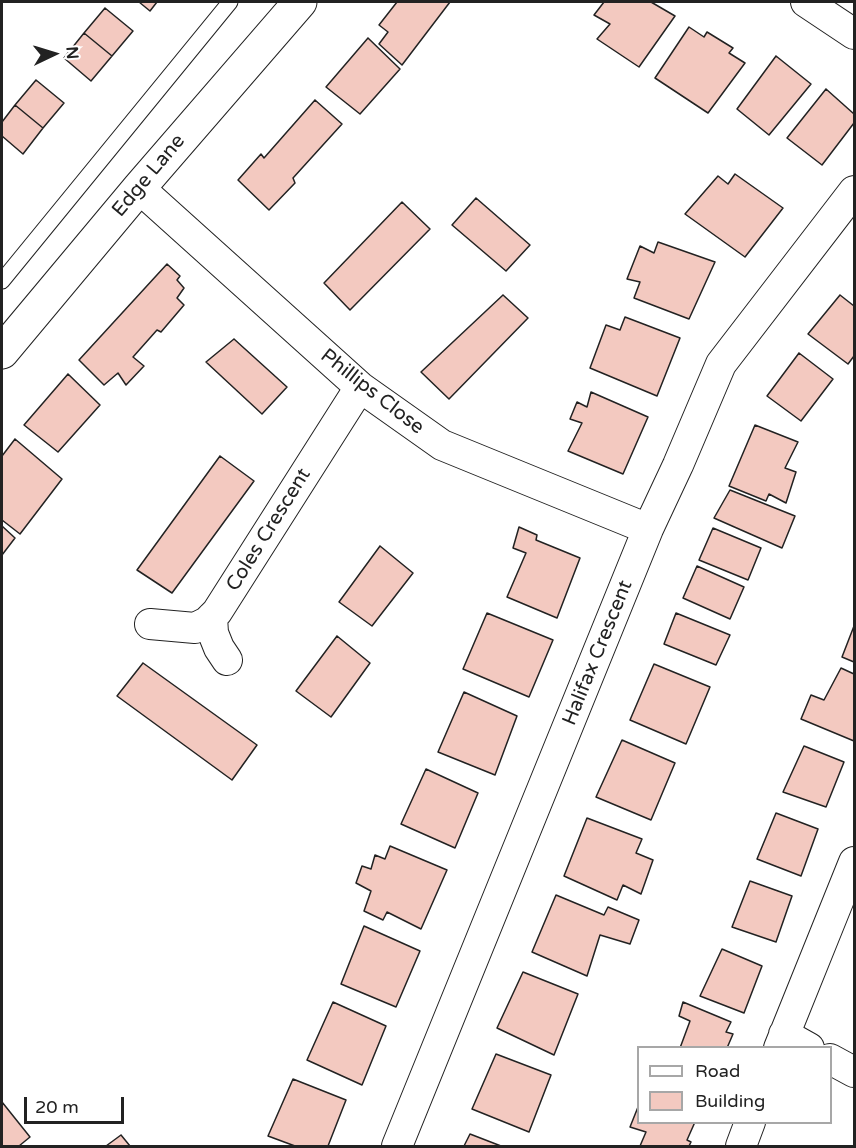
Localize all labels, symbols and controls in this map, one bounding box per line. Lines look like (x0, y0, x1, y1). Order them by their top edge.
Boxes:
north arrow (24, 24, 84, 84)
text: N (62, 46, 82, 60)
street label: Edge Lane (108, 130, 190, 222)
street label: Phillips Close (315, 344, 429, 440)
street label: Coles Crescent (222, 464, 316, 596)
street label: Halifax Crescent (558, 577, 638, 729)
legend (637, 1046, 832, 1124)
text: Road (695, 1060, 740, 1082)
scale bar (27, 1085, 128, 1123)
text: Building (695, 1090, 765, 1112)
text: 20 m (35, 1096, 79, 1118)

